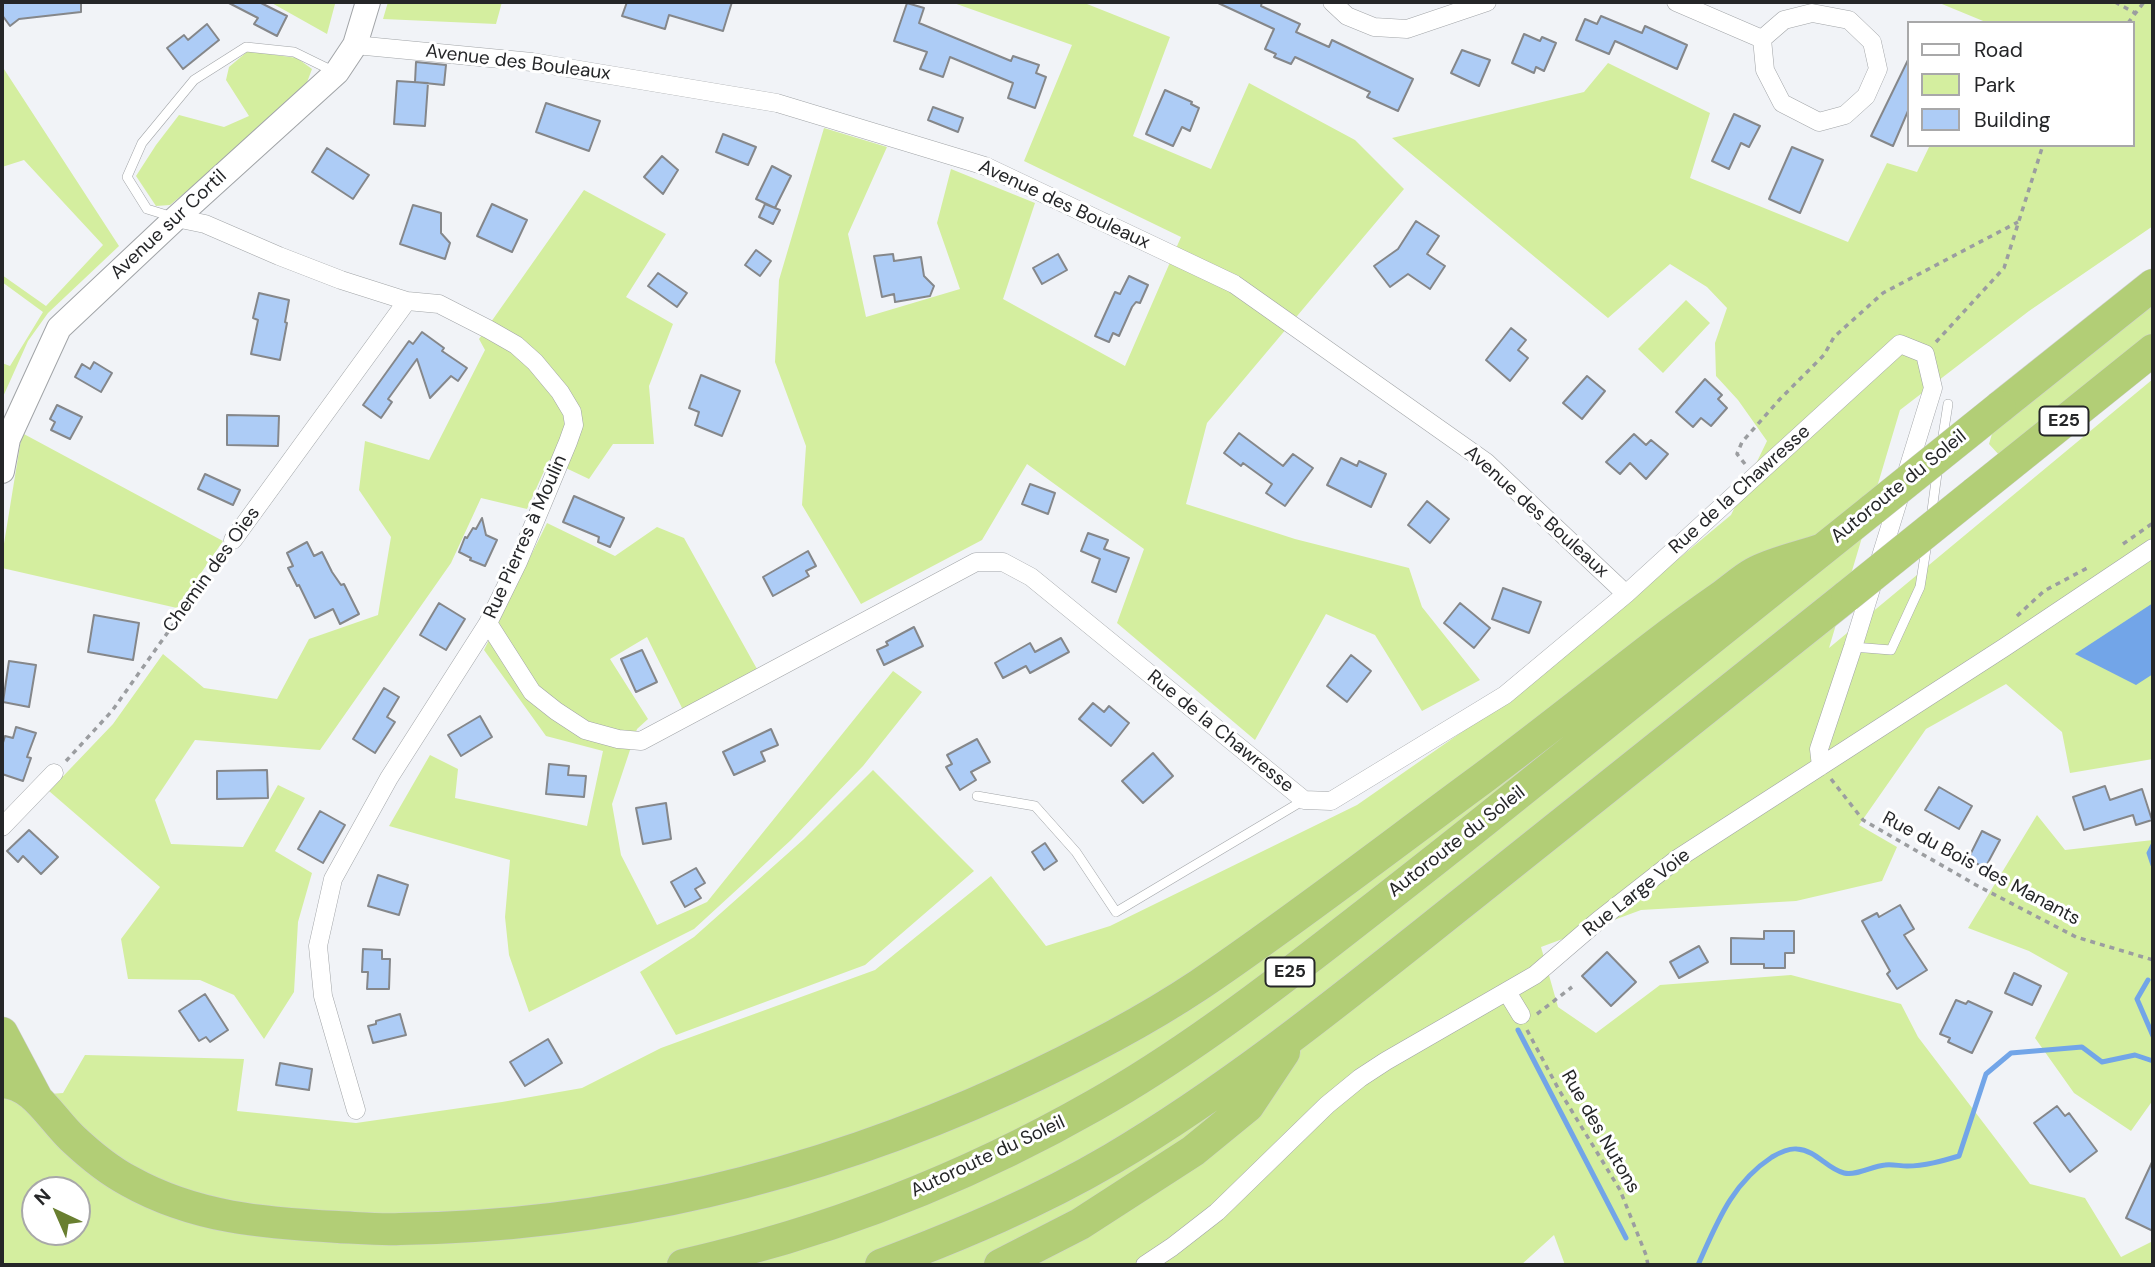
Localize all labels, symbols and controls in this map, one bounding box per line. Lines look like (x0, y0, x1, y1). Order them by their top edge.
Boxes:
legend (1906, 21, 2134, 147)
text: Road (1974, 36, 2023, 64)
street label: Avenue des Bouleaux (424, 40, 612, 86)
text: Park (1974, 71, 2015, 99)
text: Building (1974, 106, 2050, 134)
street label: Avenue des Bouleaux (975, 155, 1153, 255)
street label: Avenue sur Cortil (106, 165, 232, 285)
road number: E25 (2039, 407, 2088, 436)
street label: Rue de la Chawresse (1665, 421, 1815, 559)
street label: Autoroute du Soleil (1827, 425, 1971, 549)
street label: Avenue des Bouleaux (1459, 441, 1613, 583)
street label: Rue Pierres à Moulin (480, 452, 572, 622)
street label: Chemin des Oies (159, 503, 265, 637)
street label: Rue de la Chawresse (1142, 666, 1298, 798)
street label: Autoroute du Soleil (1384, 781, 1530, 903)
street label: Rue du Bois des Manants (1878, 807, 2084, 931)
street label: Rue Large Voie (1579, 844, 1695, 942)
road number: E25 (1266, 958, 1314, 987)
street label: Rue des Nutons (1556, 1066, 1644, 1198)
street label: Autoroute du Soleil (907, 1111, 1069, 1203)
north arrow (21, 1176, 91, 1246)
text: N (29, 1183, 56, 1211)

